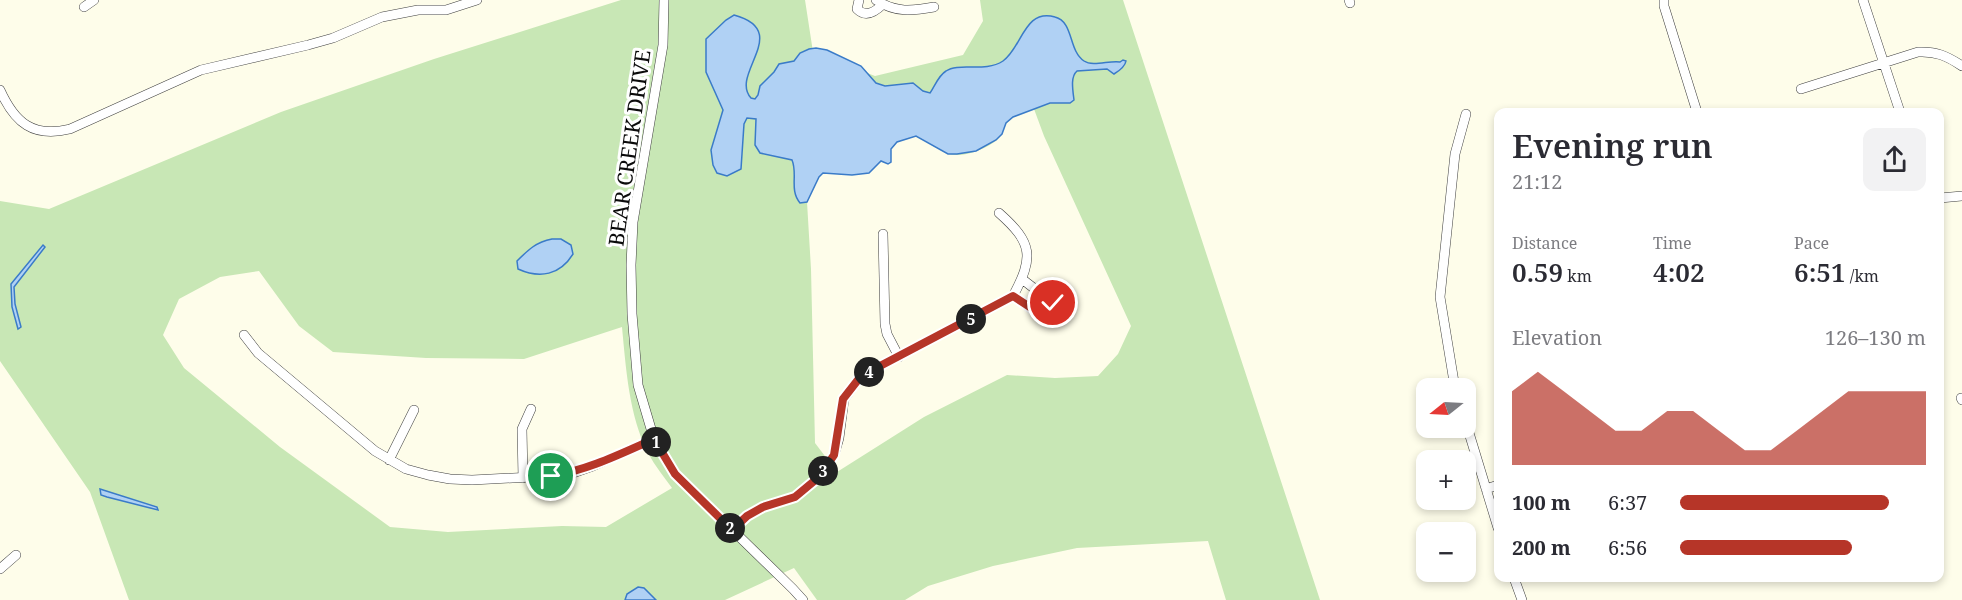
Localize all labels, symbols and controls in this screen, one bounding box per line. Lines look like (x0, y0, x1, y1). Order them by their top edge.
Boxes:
street label: BEAR CREEK DRIVE (601, 48, 657, 248)
text: Evening run (1512, 123, 1713, 168)
button: share (1863, 128, 1926, 191)
text: 21:12 (1512, 168, 1562, 195)
text: Distance (1512, 232, 1577, 254)
text: Time (1653, 232, 1692, 254)
text: Pace (1794, 232, 1829, 254)
text: 0.59 (1512, 254, 1563, 290)
text: 4:02 (1653, 254, 1705, 290)
text: 6:51 (1794, 254, 1846, 290)
text: km (1563, 265, 1592, 287)
text: /km (1846, 265, 1879, 287)
pin (1027, 277, 1078, 328)
icon: check (1036, 286, 1069, 319)
pin: 5 (956, 304, 986, 334)
text: 5 (966, 308, 976, 330)
text: Elevation (1512, 324, 1602, 351)
text: 126–130 m (1825, 324, 1926, 351)
pin: 4 (854, 357, 884, 387)
text: 4 (864, 361, 874, 383)
north arrow (1416, 378, 1476, 438)
map controls (1416, 378, 1476, 582)
pin: 1 (641, 427, 671, 457)
text: 1 (651, 431, 661, 453)
pin (525, 450, 576, 501)
button: + (1416, 450, 1476, 510)
pin: 3 (808, 456, 838, 486)
icon: arrive (534, 459, 567, 492)
text: 3 (818, 460, 828, 482)
text: 100 m (1512, 489, 1571, 516)
text: 6:37 (1608, 489, 1647, 516)
pin: 2 (715, 513, 745, 543)
text: 2 (725, 517, 735, 539)
button: − (1416, 522, 1476, 582)
text: 200 m (1512, 534, 1571, 561)
text: 6:56 (1608, 534, 1647, 561)

